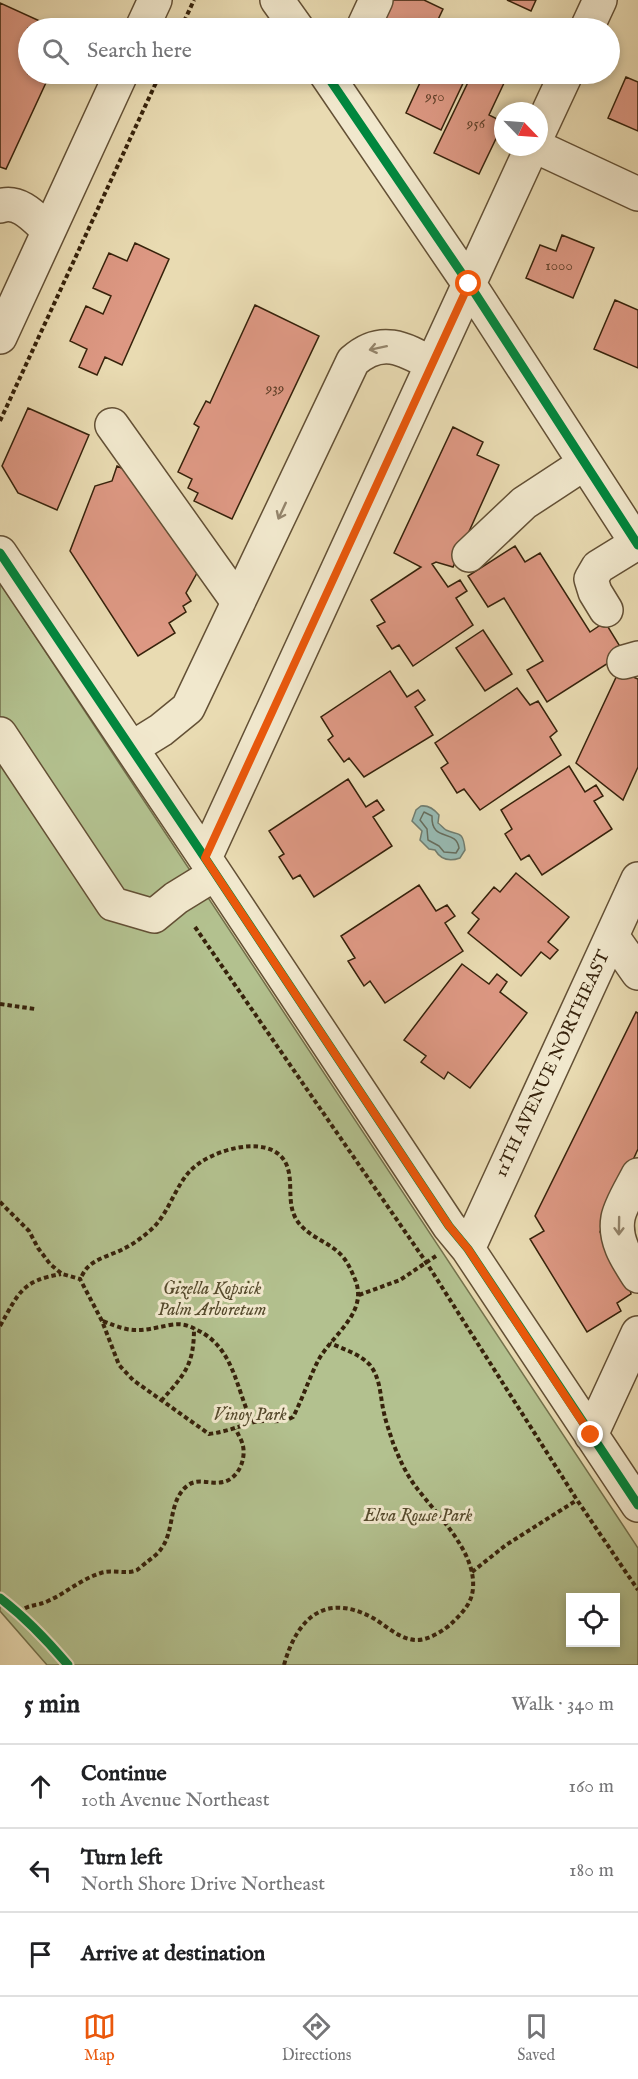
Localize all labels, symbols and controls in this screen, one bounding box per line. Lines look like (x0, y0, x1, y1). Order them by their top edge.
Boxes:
search box (18, 18, 620, 84)
icon: search (39, 35, 72, 68)
text: Search here (87, 37, 192, 65)
house number: 950 (424, 87, 445, 106)
north arrow (494, 102, 548, 156)
house number: 956 (466, 114, 486, 133)
house number: 1000 (545, 256, 573, 275)
route start (455, 270, 481, 296)
one-way arrow (369, 343, 388, 354)
house number: 939 (265, 379, 284, 398)
one-way arrow (275, 501, 287, 519)
street label: 11TH AVENUE NORTHEAST (490, 947, 616, 1181)
one-way arrow (613, 1215, 624, 1235)
park label: Gizella Kopsick Palm Arboretum (158, 1278, 266, 1322)
park label: Vinoy Park (213, 1404, 287, 1427)
route end (577, 1421, 603, 1447)
park label: Elva Rouse Park (363, 1505, 472, 1528)
map controls (566, 1593, 620, 1647)
button: locate (566, 1593, 620, 1647)
text: 5 min (24, 1688, 80, 1721)
text: Walk · 340 m (511, 1692, 614, 1717)
text: Continue (81, 1760, 167, 1788)
icon: ahead (24, 1770, 57, 1803)
text: 160 m (568, 1774, 614, 1799)
text: 10th Avenue Northeast (81, 1788, 270, 1813)
text: Turn left (81, 1844, 163, 1872)
icon: left (24, 1854, 57, 1887)
text: 180 m (569, 1858, 614, 1883)
text: North Shore Drive Northeast (81, 1872, 325, 1897)
icon: arrive (24, 1938, 57, 1971)
text: Arrive at destination (81, 1940, 265, 1968)
tab: Map (83, 2010, 116, 2066)
tab: Directions (282, 2010, 351, 2066)
tab: Saved (517, 2010, 555, 2066)

